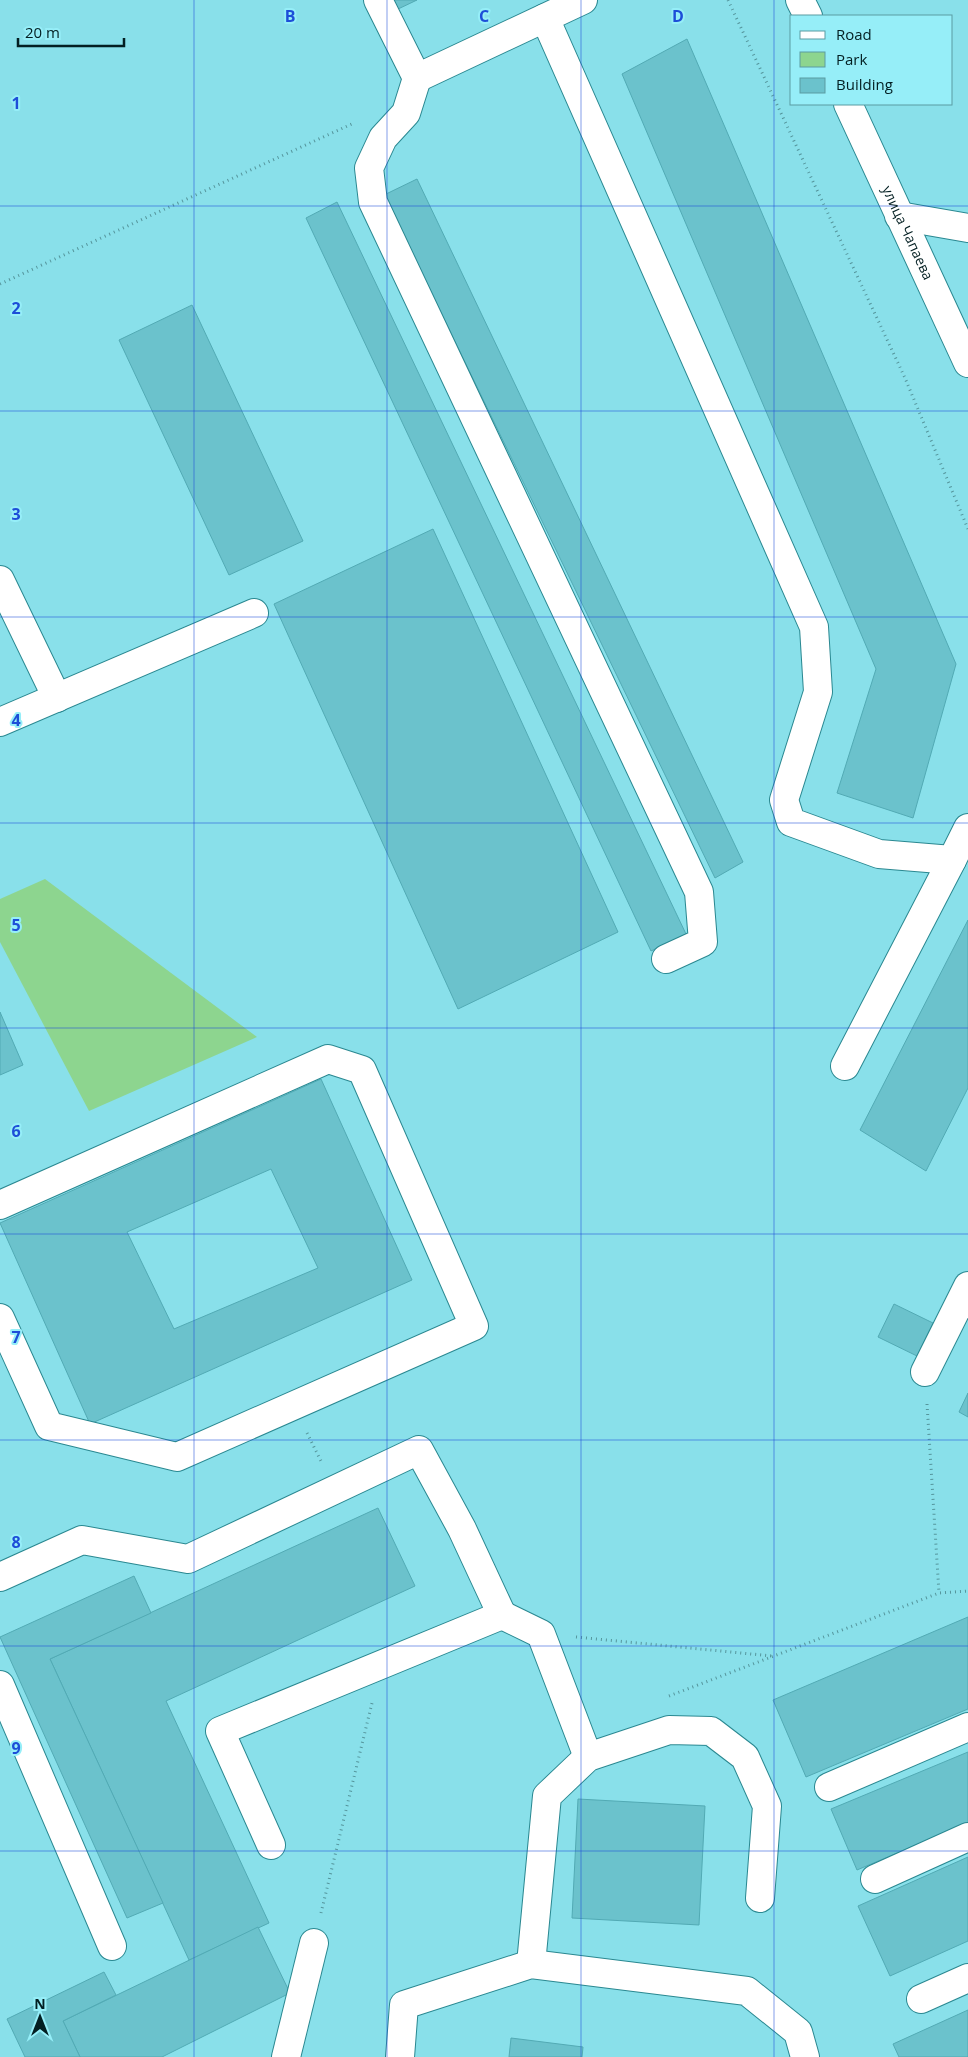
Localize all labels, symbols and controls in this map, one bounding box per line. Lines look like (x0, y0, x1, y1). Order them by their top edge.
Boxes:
text: B (285, 5, 295, 27)
text: C (479, 5, 489, 27)
text: D (672, 5, 684, 27)
scale bar (18, 15, 124, 47)
legend (790, 15, 953, 105)
text: 20 m (25, 22, 60, 42)
text: Road (836, 24, 872, 44)
text: Park (836, 49, 867, 69)
text: Building (836, 74, 893, 94)
text: 1 (11, 92, 21, 114)
street label: улица Чапаева (878, 182, 938, 283)
text: 2 (11, 297, 21, 319)
text: 3 (11, 503, 21, 525)
text: 4 (11, 709, 21, 731)
text: 5 (11, 914, 21, 936)
text: 6 (11, 1120, 21, 1142)
text: 7 (11, 1326, 21, 1348)
text: 8 (11, 1531, 21, 1553)
text: 9 (11, 1737, 21, 1759)
north arrow (15, 1992, 65, 2042)
text: N (34, 1994, 46, 2013)

